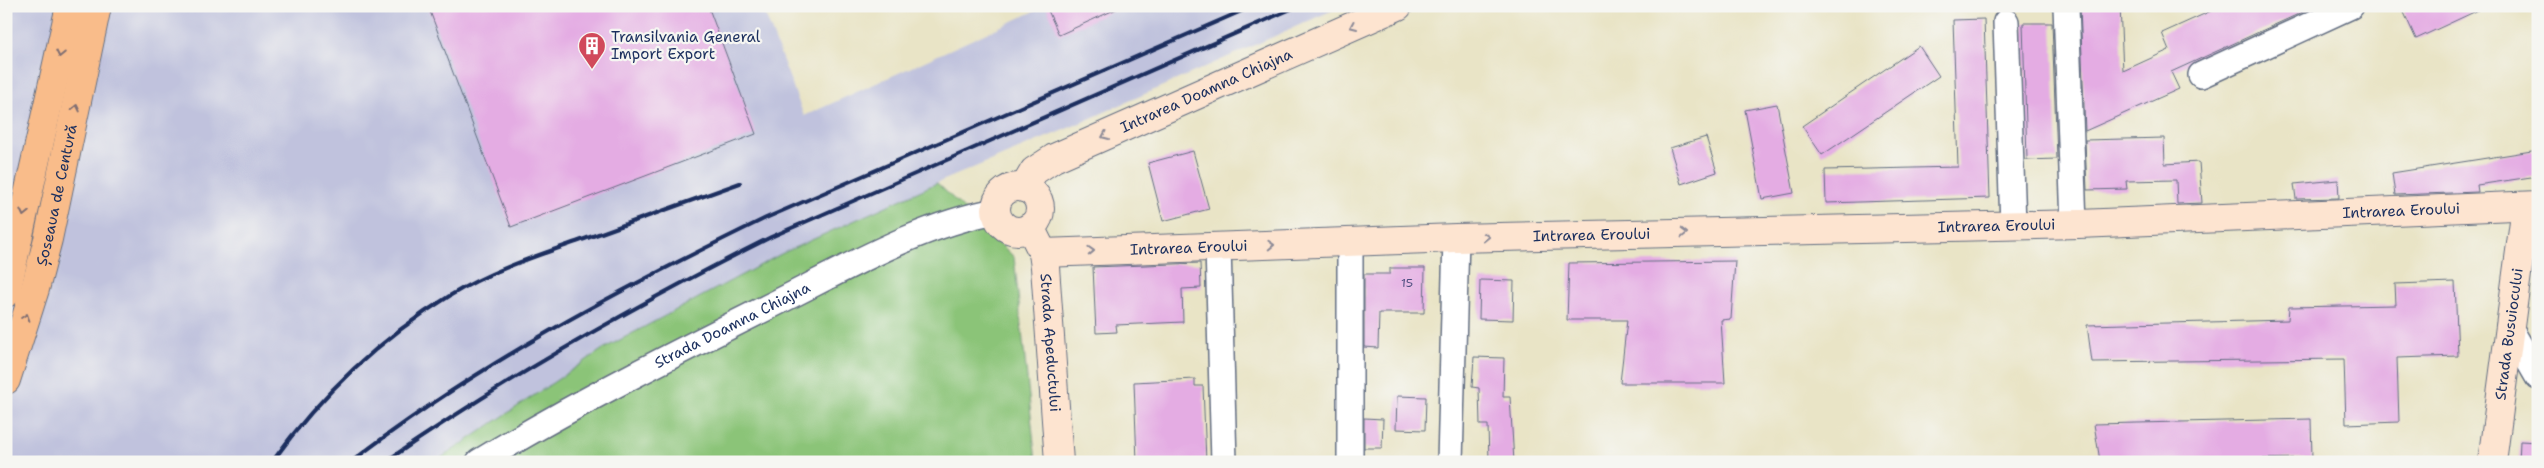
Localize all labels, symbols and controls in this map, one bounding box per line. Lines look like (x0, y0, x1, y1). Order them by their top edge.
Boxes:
one-way arrow (1349, 19, 1358, 30)
place label: Transilvania General Import Export (611, 27, 761, 64)
building icon: Transilvania General Import Export (577, 31, 607, 70)
street label: Intrarea Doamna Chiajna (1117, 44, 1296, 137)
one-way arrow (55, 50, 66, 58)
one-way arrow (70, 104, 81, 113)
street label: Șoseaua de Centură (31, 122, 82, 268)
one-way arrow (1101, 130, 1110, 141)
street label: Intrarea Eroului (2342, 198, 2461, 223)
one-way arrow (19, 208, 30, 217)
street label: Intrarea Eroului (1938, 215, 2056, 237)
street label: Intrarea Eroului (1533, 224, 1651, 246)
one-way arrow (1680, 227, 1688, 238)
one-way arrow (1482, 232, 1490, 242)
street label: Intrarea Eroului (1130, 236, 1248, 260)
one-way arrow (1268, 239, 1276, 250)
one-way arrow (1088, 245, 1096, 256)
street label: Strada Busuiocului (2490, 267, 2528, 401)
street label: Strada Apeductului (1035, 273, 1065, 413)
house number: 15 (1401, 275, 1413, 291)
street label: Strada Doamna Chiajna (651, 277, 814, 373)
one-way arrow (21, 314, 31, 322)

